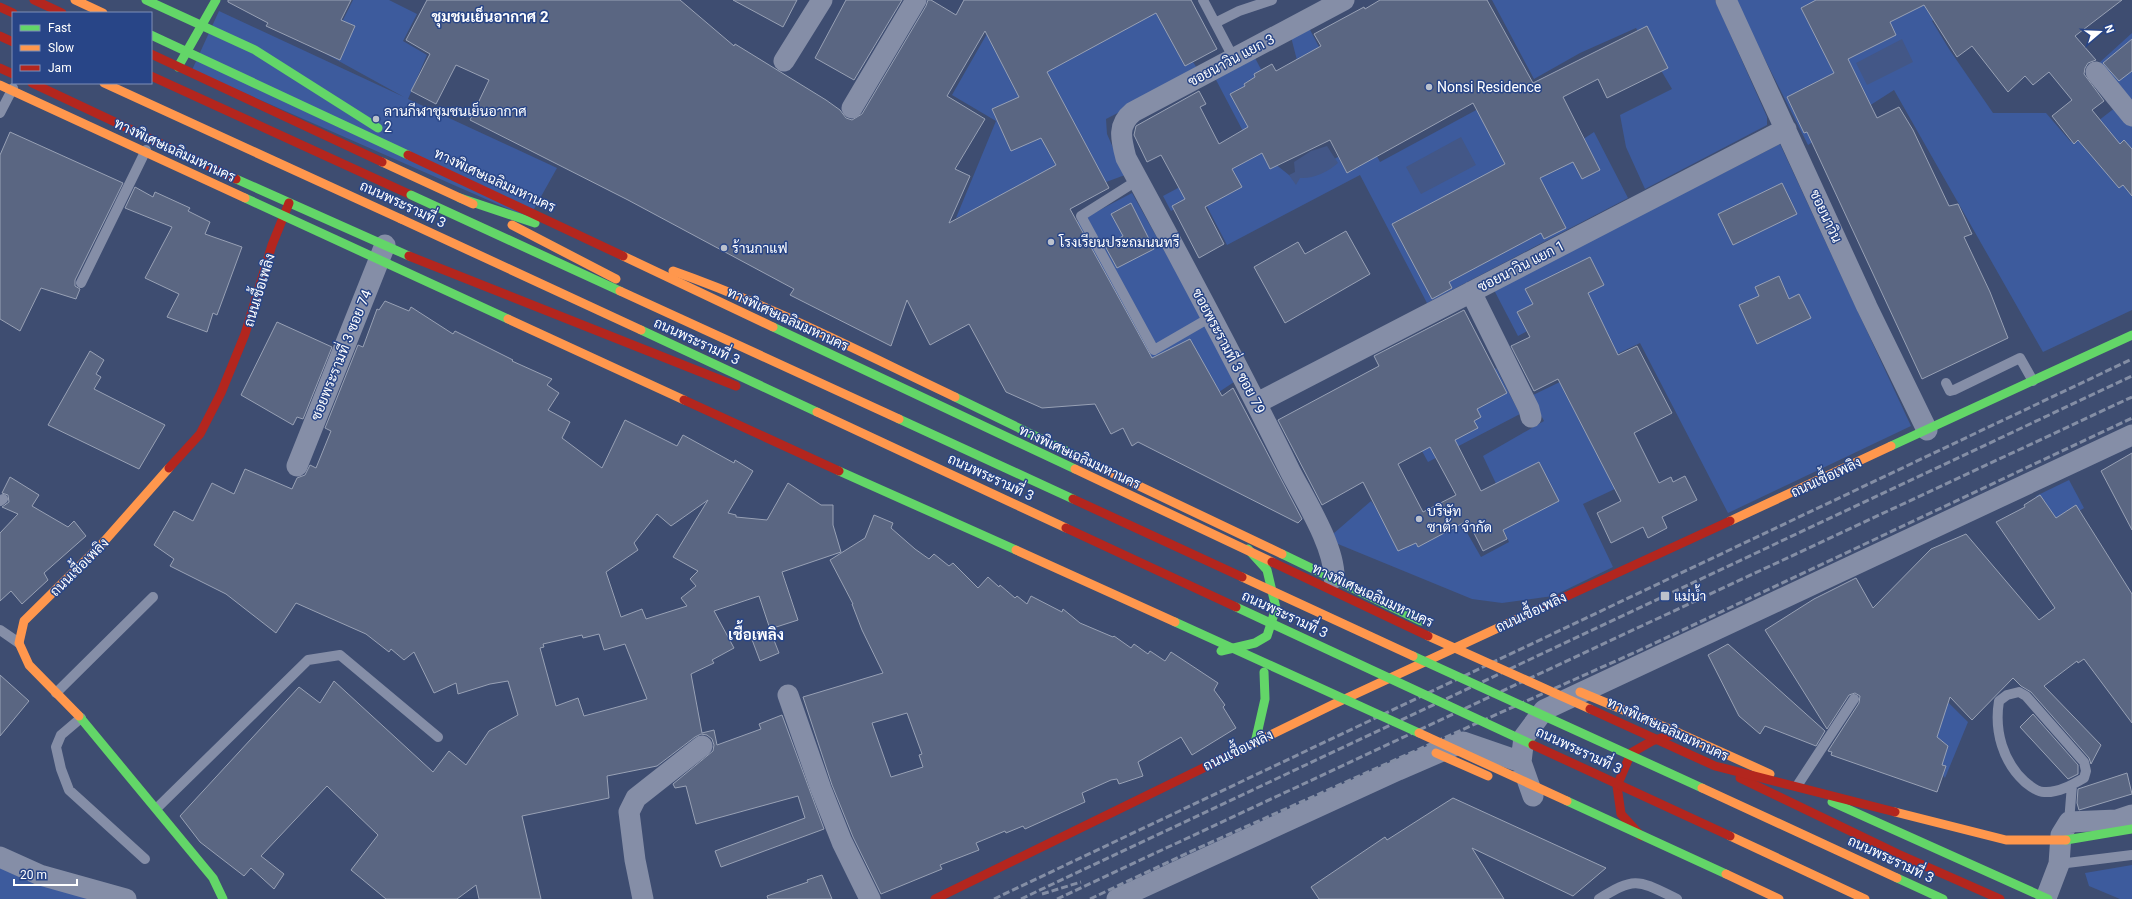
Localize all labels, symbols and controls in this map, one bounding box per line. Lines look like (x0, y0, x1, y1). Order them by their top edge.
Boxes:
district label: ชุมชนเย็นอากาศ 2 (431, 6, 549, 28)
legend (12, 12, 152, 84)
north arrow (2080, 12, 2120, 52)
text: Fast (48, 21, 71, 35)
text: N (2102, 23, 2116, 35)
street label: ซอยนาวิน แยก 3 (1185, 30, 1277, 90)
text: Slow (48, 41, 74, 55)
text: Jam (48, 61, 72, 75)
place label: Nonsi Residence (1437, 79, 1541, 95)
marker: Nonsi Residence (1424, 82, 1434, 92)
place label: ลานกีฬาชุมชนเย็นอากาศ 2 (384, 102, 527, 135)
marker: ลานกีฬาชุมชนเย็นอากาศ 2 (371, 114, 381, 124)
street label: ทางพิเศษเฉลิมมหานคร (112, 115, 238, 185)
street label: ทางพิเศษเฉลิมมหานคร (432, 145, 558, 215)
street label: ถนนพระรามที่ 3 (357, 173, 450, 231)
street label: ซอยนาวิน (1807, 187, 1845, 245)
place label: โรงเรียนประถมนนทรี (1058, 233, 1180, 250)
marker: โรงเรียนประถมนนทรี (1046, 237, 1056, 247)
street label: ซอยนาวิน แยก 1 (1475, 237, 1567, 295)
place label: ร้านกาแฟ (732, 239, 788, 256)
marker: ร้านกาแฟ (719, 243, 729, 253)
street label: ถนนเชื้อเพลิง (236, 250, 278, 329)
street label: ทางพิเศษเฉลิมมหานคร (725, 284, 851, 354)
street label: ซอยพระรามที่ 3 ซอย 79 (1189, 284, 1272, 416)
street label: ซอยพระรามที่ 3 ซอย 74 (304, 286, 375, 423)
street label: ถนนพระรามที่ 3 (651, 310, 744, 368)
street label: ทางพิเศษเฉลิมมหานคร (1017, 422, 1143, 492)
street label: ถนนพระรามที่ 3 (945, 446, 1038, 504)
street label: ถนนเชื้อเพลิง (1787, 450, 1864, 500)
place label: บริษัท ซาต้า จำกัด (1427, 503, 1492, 535)
marker: บริษัท ซาต้า จำกัด (1414, 514, 1424, 524)
street label: ถนนเชื้อเพลิง (44, 532, 111, 599)
street label: ทางพิเศษเฉลิมมหานคร (1310, 560, 1436, 630)
street label: ถนนพระรามที่ 3 (1239, 583, 1332, 641)
place label: แม่น้ำ (1674, 584, 1706, 604)
street label: ถนนเชื้อเพลิง (1492, 585, 1569, 635)
marker: แม่น้ำ (1659, 590, 1671, 602)
district label: เชื้อเพลิง (728, 620, 784, 644)
street label: ทางพิเศษเฉลิมมหานคร (1605, 694, 1731, 764)
street label: ถนนพระรามที่ 3 (1533, 719, 1626, 777)
street label: ถนนเชื้อเพลิง (1199, 723, 1276, 774)
street label: ถนนพระรามที่ 3 (1845, 828, 1938, 886)
scale bar (14, 861, 77, 887)
text: 20 m (20, 868, 47, 882)

